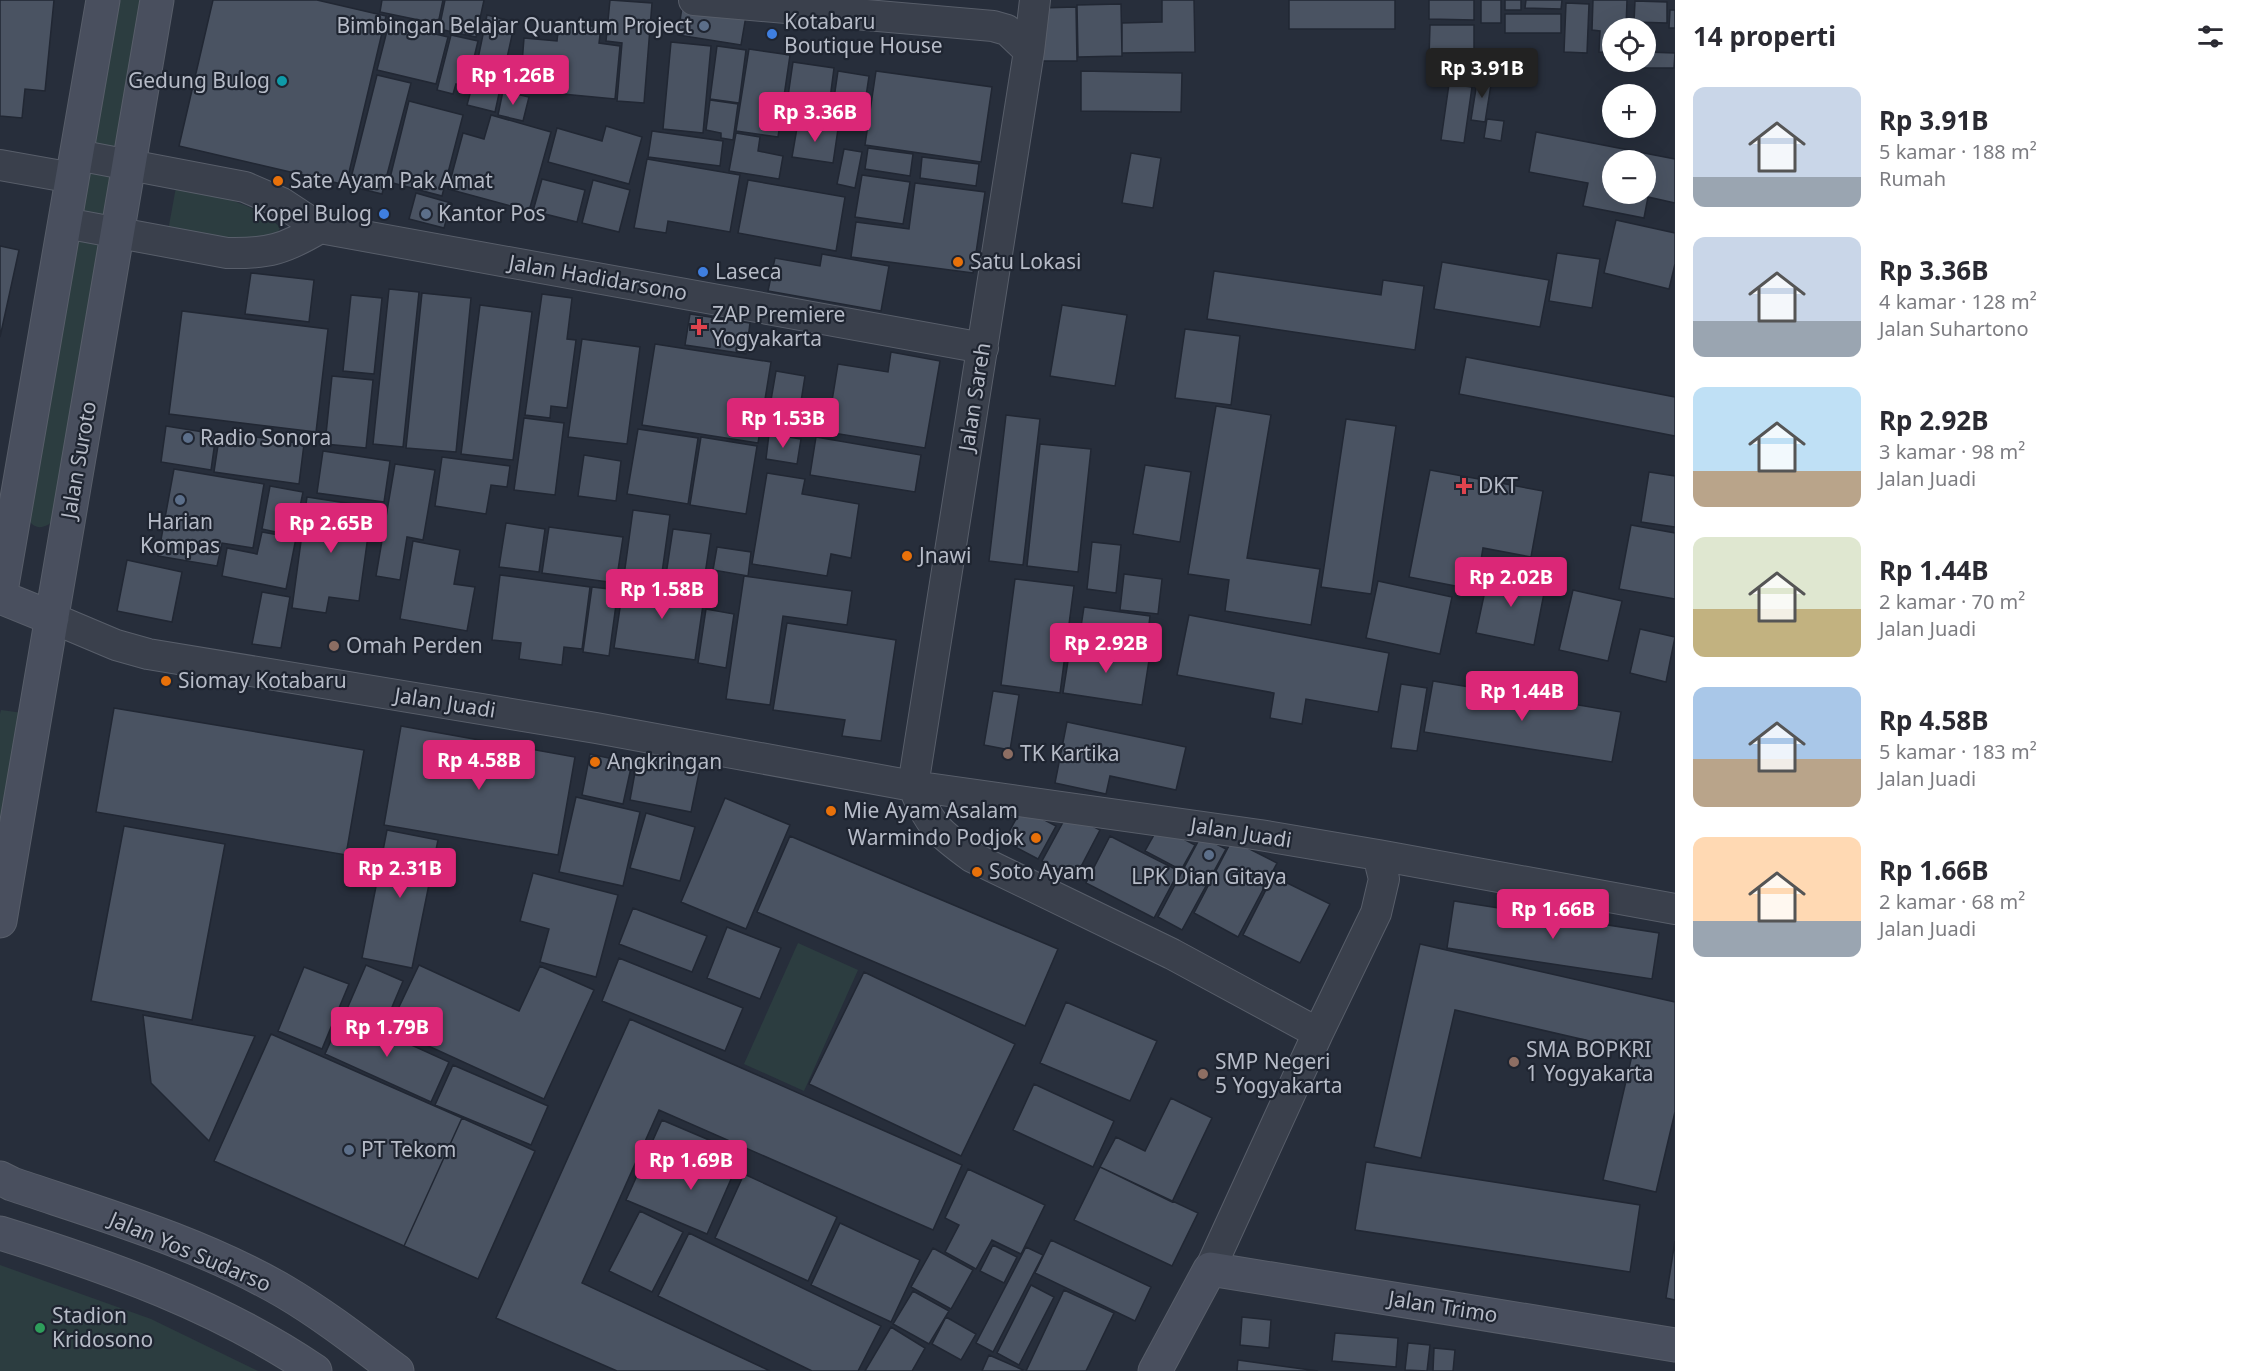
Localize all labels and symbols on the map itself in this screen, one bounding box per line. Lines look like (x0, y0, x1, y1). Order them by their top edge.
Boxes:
place label: Kotabaru Boutique House (784, 7, 943, 59)
place label: Bimbingan Belajar Quantum Project (336, 11, 692, 39)
marker: Bimbingan Belajar Quantum Project (697, 19, 711, 33)
marker: Kotabaru Boutique House (765, 27, 779, 41)
pin: Rp 3.91B (1420, 48, 1544, 99)
pin: Rp 1.26B (451, 55, 575, 106)
place label: Gedung Bulog (128, 66, 270, 94)
marker: Gedung Bulog (275, 74, 289, 88)
pin: Rp 3.36B (753, 92, 877, 143)
place label: Sate Ayam Pak Amat (290, 166, 493, 194)
marker: Sate Ayam Pak Amat (271, 174, 285, 188)
place label: Kopel Bulog (253, 199, 372, 227)
place label: Kantor Pos (438, 199, 546, 227)
marker: Kopel Bulog (377, 207, 391, 221)
marker: Kantor Pos (419, 207, 433, 221)
street label: Jalan Hadidarsono (505, 247, 690, 306)
place label: Satu Lokasi (970, 247, 1082, 275)
marker: Satu Lokasi (951, 255, 965, 269)
place label: Laseca (715, 257, 782, 285)
marker: Laseca (696, 265, 710, 279)
place label: ZAP Premiere Yogyakarta (712, 300, 845, 352)
marker: ZAP Premiere Yogyakarta (690, 318, 708, 336)
street label: Jalan Sareh (951, 341, 996, 455)
pin: Rp 1.53B (721, 398, 845, 449)
street label: Jalan Suroto (54, 399, 102, 523)
place label: Radio Sonora (200, 423, 331, 451)
marker: Radio Sonora (181, 431, 195, 445)
place label: DKT (1478, 471, 1518, 499)
marker: DKT (1455, 477, 1473, 495)
marker: Harian Kompas (173, 493, 187, 507)
pin: Rp 2.65B (269, 503, 393, 554)
place label: Harian Kompas (140, 507, 220, 559)
place label: Jnawi (917, 541, 971, 569)
marker: Jnawi (900, 549, 914, 563)
pin: Rp 2.02B (1449, 557, 1573, 608)
pin: Rp 1.58B (600, 569, 724, 620)
pin: Rp 2.92B (1044, 623, 1168, 674)
place label: Omah Perden (346, 631, 483, 659)
marker: Omah Perden (327, 639, 341, 653)
place label: Siomay Kotabaru (178, 666, 347, 694)
pin: Rp 1.44B (1460, 671, 1584, 722)
marker: Siomay Kotabaru (159, 674, 173, 688)
street label: Jalan Juadi (391, 680, 498, 724)
place label: TK Kartika (1020, 739, 1120, 767)
pin: Rp 4.58B (417, 740, 541, 791)
place label: Angkringan (607, 747, 722, 775)
marker: TK Kartika (1001, 747, 1015, 761)
marker: Angkringan (588, 755, 602, 769)
place label: Mie Ayam Asalam (843, 796, 1018, 824)
marker: Mie Ayam Asalam (824, 804, 838, 818)
street label: Jalan Juadi (1187, 810, 1294, 854)
place label: Warmindo Podjok (848, 823, 1025, 851)
marker: Warmindo Podjok (1029, 831, 1043, 845)
pin: Rp 2.31B (338, 848, 462, 899)
marker: LPK Dian Gitaya (1202, 848, 1216, 862)
place label: Soto Ayam (989, 857, 1095, 885)
place label: LPK Dian Gitaya (1131, 862, 1287, 890)
marker: Soto Ayam (970, 865, 984, 879)
pin: Rp 1.66B (1491, 889, 1615, 940)
pin: Rp 1.79B (325, 1007, 449, 1058)
place label: SMA BOPKRI 1 Yogyakarta (1526, 1035, 1653, 1087)
place label: SMP Negeri 5 Yogyakarta (1215, 1047, 1342, 1099)
marker: SMA BOPKRI 1 Yogyakarta (1507, 1055, 1521, 1069)
marker: SMP Negeri 5 Yogyakarta (1196, 1067, 1210, 1081)
place label: PT Tekom (361, 1135, 456, 1163)
pin: Rp 1.69B (629, 1140, 753, 1191)
marker: PT Tekom (342, 1143, 356, 1157)
street label: Jalan Yos Sudarso (104, 1204, 275, 1298)
street label: Jalan Trimo (1385, 1283, 1500, 1328)
place label: Stadion Kridosono (52, 1301, 153, 1353)
marker: Stadion Kridosono (33, 1321, 47, 1335)

